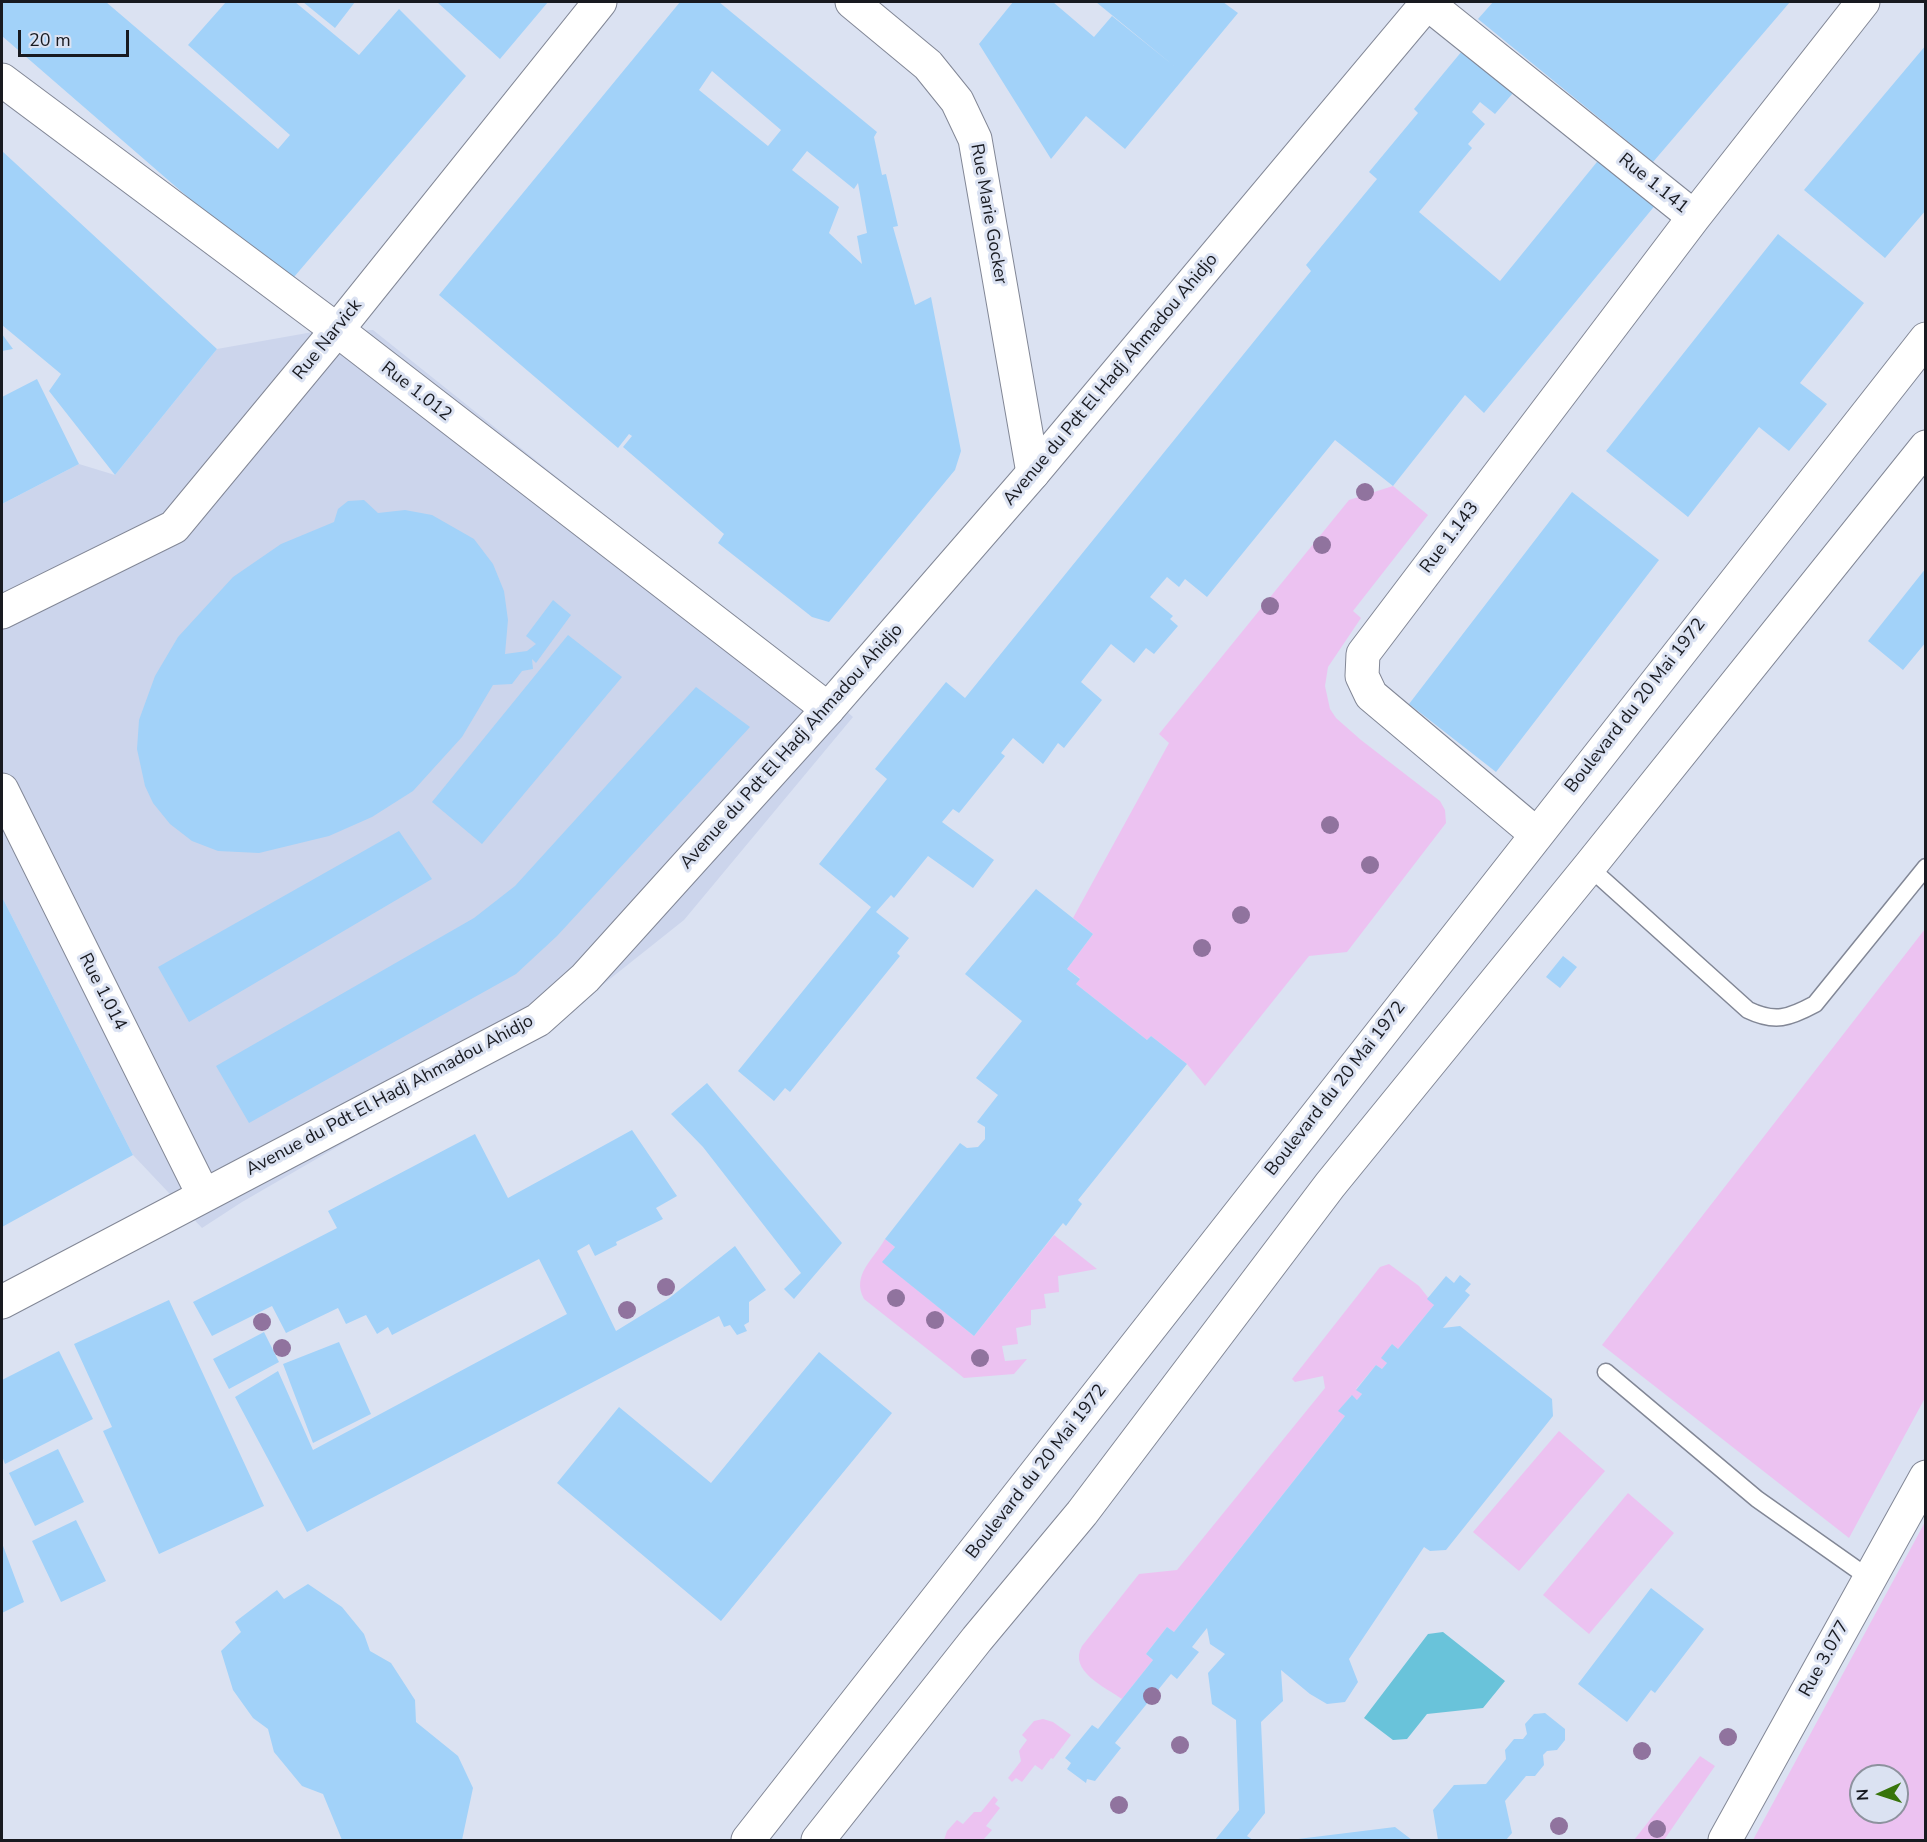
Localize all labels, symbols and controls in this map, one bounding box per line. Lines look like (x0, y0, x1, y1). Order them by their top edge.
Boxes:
scale bar (21, 18, 132, 56)
text: 20 m (29, 28, 71, 52)
street label: Rue Marie Gocker (965, 142, 1011, 286)
street label: Rue 1.141 (1614, 149, 1692, 219)
street label: Avenue du Pdt El Hadj Ahmadou Ahidjo (999, 250, 1223, 510)
street label: Rue Narvick (289, 296, 367, 384)
street label: Rue 1.012 (376, 358, 456, 426)
street label: Rue 1.143 (1416, 498, 1484, 578)
street label: Boulevard du 20 Mai 1972 (1561, 614, 1711, 798)
street label: Avenue du Pdt El Hadj Ahmadou Ahidjo (676, 620, 908, 874)
street label: Rue 1.014 (73, 950, 131, 1034)
street label: Boulevard du 20 Mai 1972 (1261, 997, 1411, 1181)
street label: Avenue du Pdt El Hadj Ahmadou Ahidjo (243, 1011, 537, 1181)
street label: Boulevard du 20 Mai 1972 (962, 1380, 1112, 1564)
street label: Rue 3.077 (1795, 1617, 1855, 1701)
north arrow (1849, 1764, 1909, 1824)
text: N (1852, 1788, 1874, 1801)

